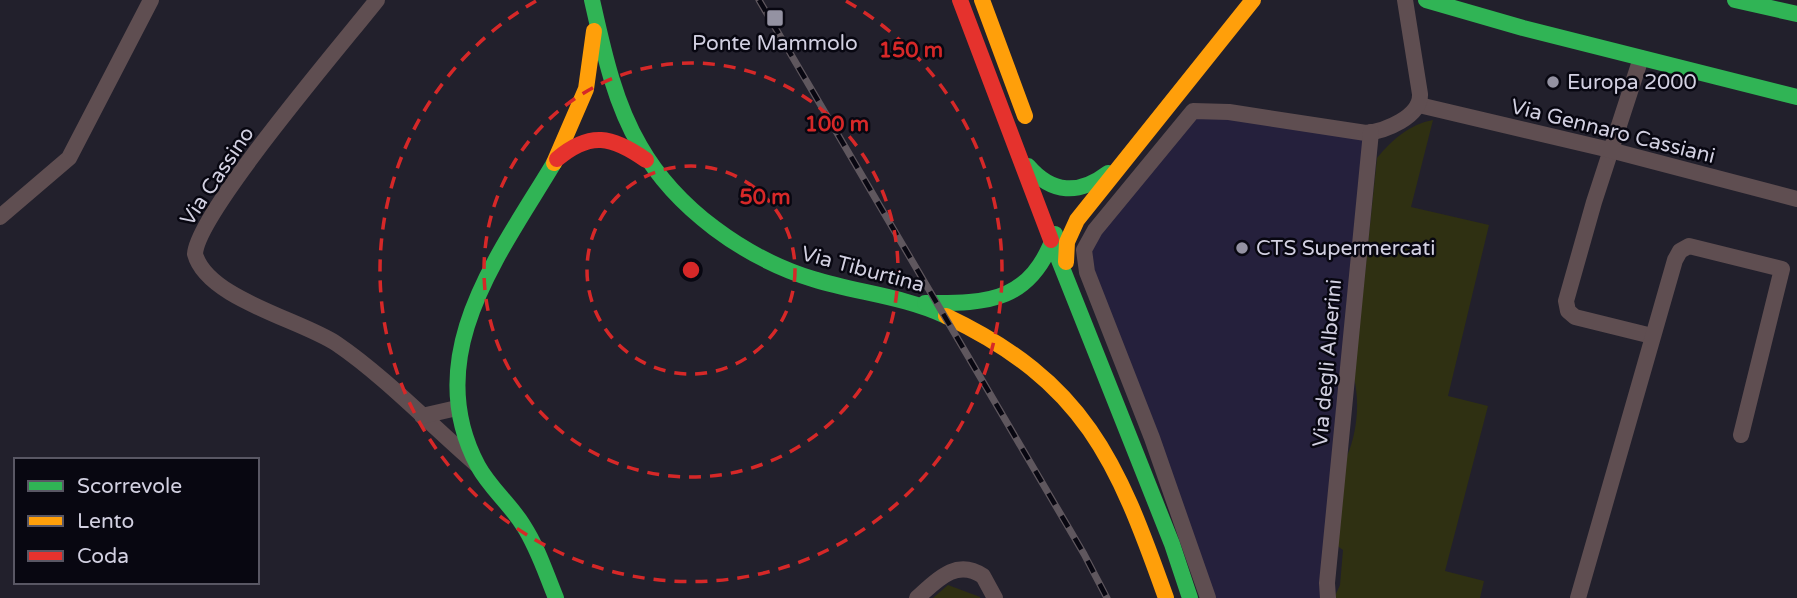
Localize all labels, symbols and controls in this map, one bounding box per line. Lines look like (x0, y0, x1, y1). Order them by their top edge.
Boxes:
marker: Ponte Mammolo (765, 8, 785, 28)
place label: Ponte Mammolo (692, 31, 858, 56)
text: 150 m (879, 38, 943, 63)
place label: Europa 2000 (1567, 70, 1697, 95)
marker: Europa 2000 (1545, 74, 1561, 90)
street label: Via Gennaro Cassiani (1508, 94, 1718, 169)
text: 100 m (805, 112, 869, 137)
street label: Via Cassino (175, 122, 260, 231)
text: 50 m (739, 185, 791, 210)
place label: CTS Supermercati (1256, 236, 1435, 261)
marker: CTS Supermercati (1234, 240, 1250, 256)
street label: Via Tiburtina (798, 241, 927, 298)
centre of rings (679, 258, 703, 282)
street label: Via degli Alberini (1308, 278, 1347, 448)
legend (14, 458, 259, 584)
text: Scorrevole (77, 474, 182, 499)
text: Lento (77, 509, 134, 534)
text: Coda (77, 544, 129, 569)

